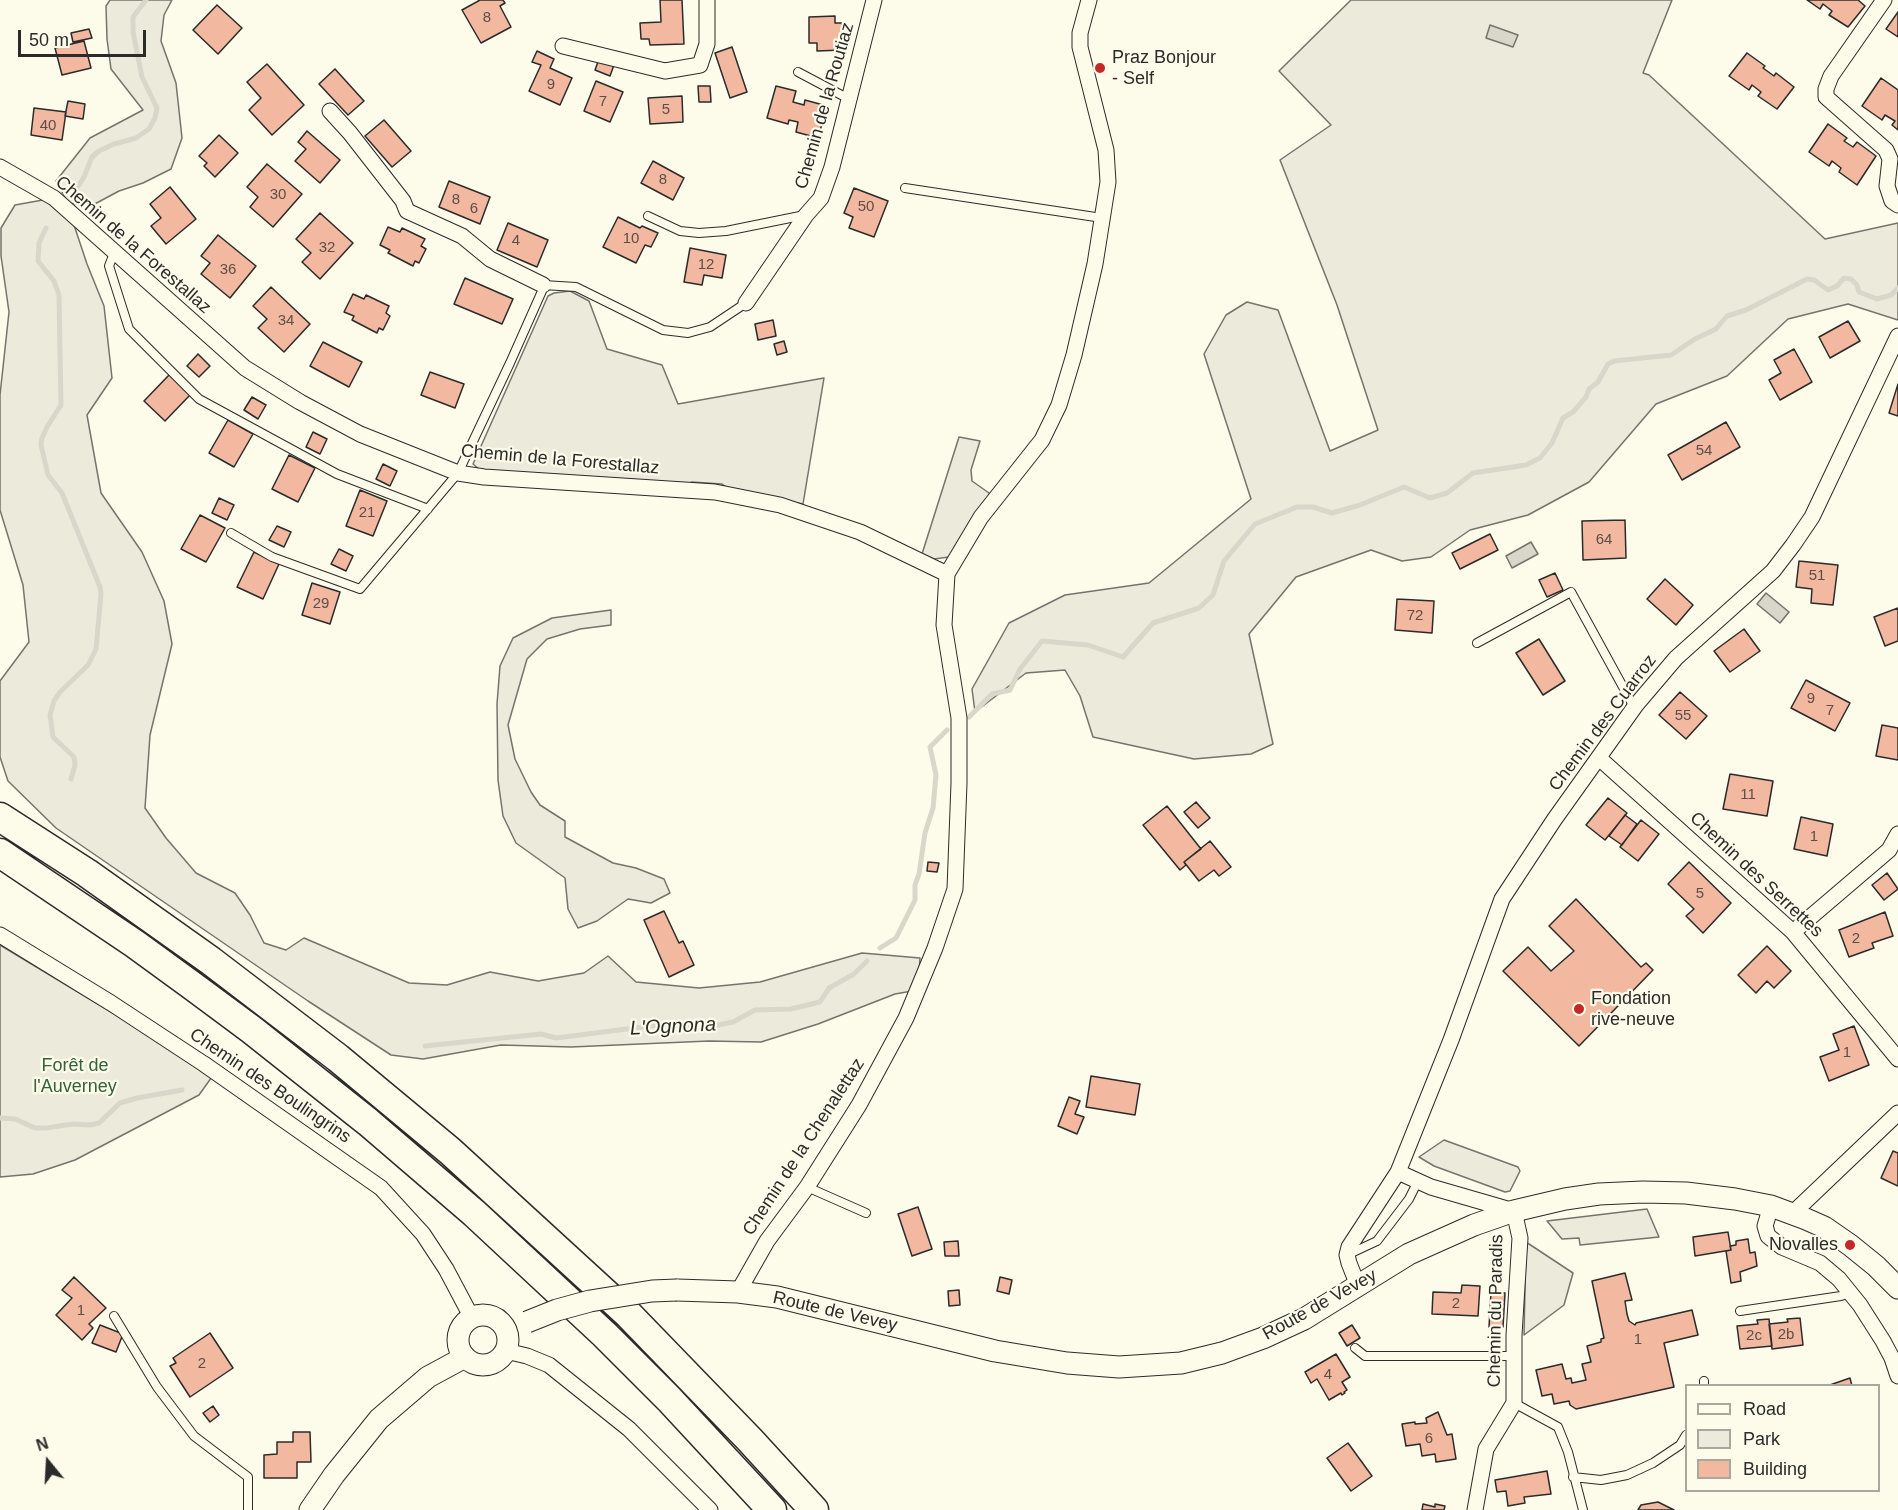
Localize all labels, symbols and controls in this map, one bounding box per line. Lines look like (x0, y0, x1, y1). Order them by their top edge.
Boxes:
house number: 8 (483, 9, 491, 27)
scale bar (21, 18, 148, 56)
street label: Chemin de la Routiaz (791, 20, 859, 192)
text: 50 m (29, 30, 69, 50)
place label: Praz Bonjour - Self (1112, 47, 1216, 90)
marker: Praz Bonjour - Self (1093, 61, 1107, 75)
house number: 9 (547, 76, 555, 94)
house number: 7 (599, 93, 607, 111)
house number: 5 (662, 101, 670, 119)
house number: 40 (40, 117, 56, 135)
house number: 8 (659, 171, 667, 189)
street label: Chemin de la Forestallaz (51, 172, 215, 318)
house number: 30 (270, 186, 286, 204)
house number: 8 (452, 191, 460, 209)
house number: 50 (858, 198, 874, 216)
house number: 6 (470, 200, 478, 218)
house number: 10 (623, 230, 639, 248)
house number: 4 (512, 232, 520, 250)
house number: 32 (319, 239, 335, 257)
house number: 12 (698, 256, 714, 274)
house number: 36 (220, 261, 236, 279)
house number: 34 (278, 312, 294, 330)
street label: Chemin de la Forestallaz (460, 441, 660, 479)
house number: 54 (1696, 442, 1712, 460)
house number: 21 (359, 504, 375, 522)
house number: 64 (1596, 531, 1612, 549)
house number: 51 (1809, 567, 1825, 585)
house number: 29 (313, 595, 329, 613)
house number: 72 (1407, 607, 1423, 625)
street label: Chemin des Cuarroz (1545, 651, 1661, 795)
house number: 9 (1807, 690, 1815, 708)
house number: 7 (1826, 702, 1834, 720)
house number: 55 (1675, 707, 1691, 725)
house number: 11 (1740, 786, 1756, 804)
street label: Chemin des Serrettes (1685, 808, 1827, 942)
house number: 1 (1810, 828, 1818, 846)
house number: 5 (1696, 885, 1704, 903)
house number: 2 (1852, 930, 1860, 948)
place label: Fondation rive-neuve (1591, 988, 1675, 1030)
marker: Fondation rive-neuve (1572, 1002, 1586, 1016)
water label: L'Ognona (629, 1013, 717, 1041)
street label: Chemin des Boulingrins (185, 1024, 355, 1148)
house number: 1 (1843, 1044, 1851, 1062)
street label: Chemin de la Chenalettaz (739, 1054, 869, 1240)
park label: Forêt de l'Auverney (33, 1055, 117, 1098)
street label: Chemin du Paradis (1484, 1234, 1508, 1388)
place label: Novalles (1769, 1234, 1838, 1256)
marker: Novalles (1843, 1238, 1857, 1252)
street label: Route de Vevey (1259, 1265, 1381, 1345)
street label: Route de Vevey (771, 1287, 899, 1337)
house number: 2 (1452, 1295, 1460, 1313)
house number: 1 (77, 1302, 85, 1320)
house number: 2b (1778, 1326, 1794, 1344)
house number: 2c (1746, 1327, 1762, 1345)
house number: 1 (1634, 1331, 1642, 1349)
house number: 2 (198, 1355, 206, 1373)
house number: 4 (1324, 1366, 1332, 1384)
legend (1685, 1384, 1880, 1492)
text: Road (1743, 1399, 1786, 1419)
text: Park (1743, 1429, 1780, 1449)
house number: 6 (1425, 1430, 1433, 1448)
north arrow (18, 1432, 78, 1492)
text: N (34, 1435, 50, 1454)
text: Building (1743, 1459, 1807, 1479)

